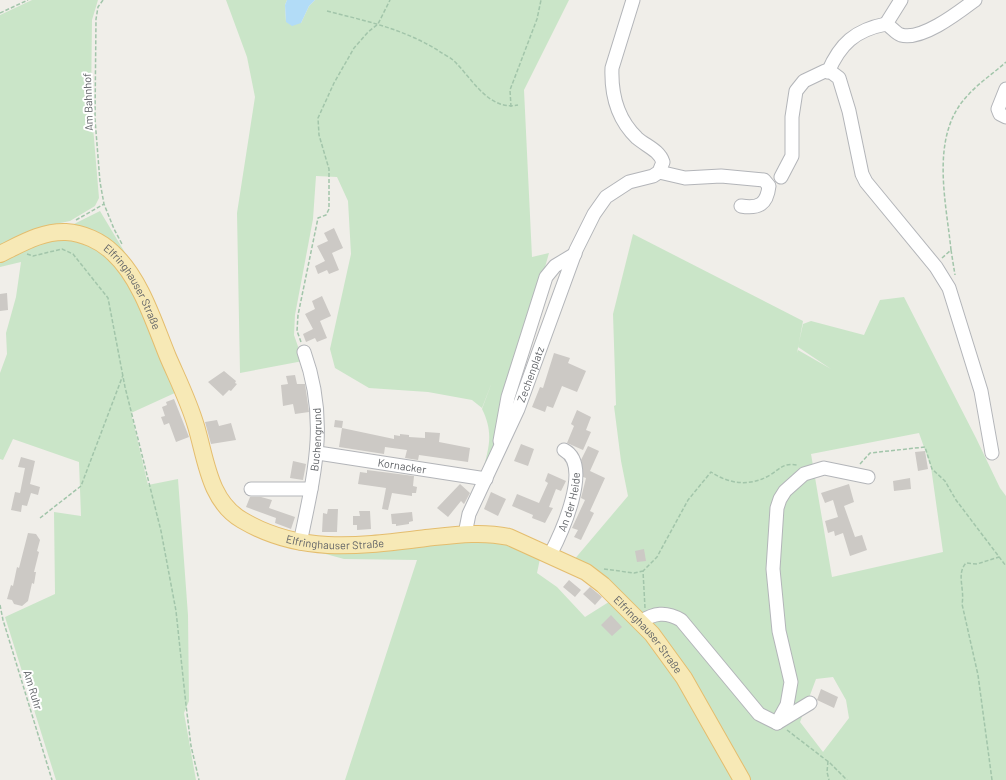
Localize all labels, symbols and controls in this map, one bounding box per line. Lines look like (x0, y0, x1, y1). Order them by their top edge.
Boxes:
street label: Am Bahnhof (80, 73, 95, 131)
street label: Elfringhauser Straße (102, 241, 164, 331)
street label: Zechenplatz (514, 345, 546, 404)
street label: Buchengrund (307, 407, 323, 472)
street label: Kornacker (377, 455, 427, 476)
street label: An der Heide (555, 472, 582, 533)
street label: Elfringhauser Straße (285, 532, 385, 551)
street label: Elfringhauser Straße (611, 593, 686, 676)
street label: Am Ruhr (21, 669, 46, 711)

